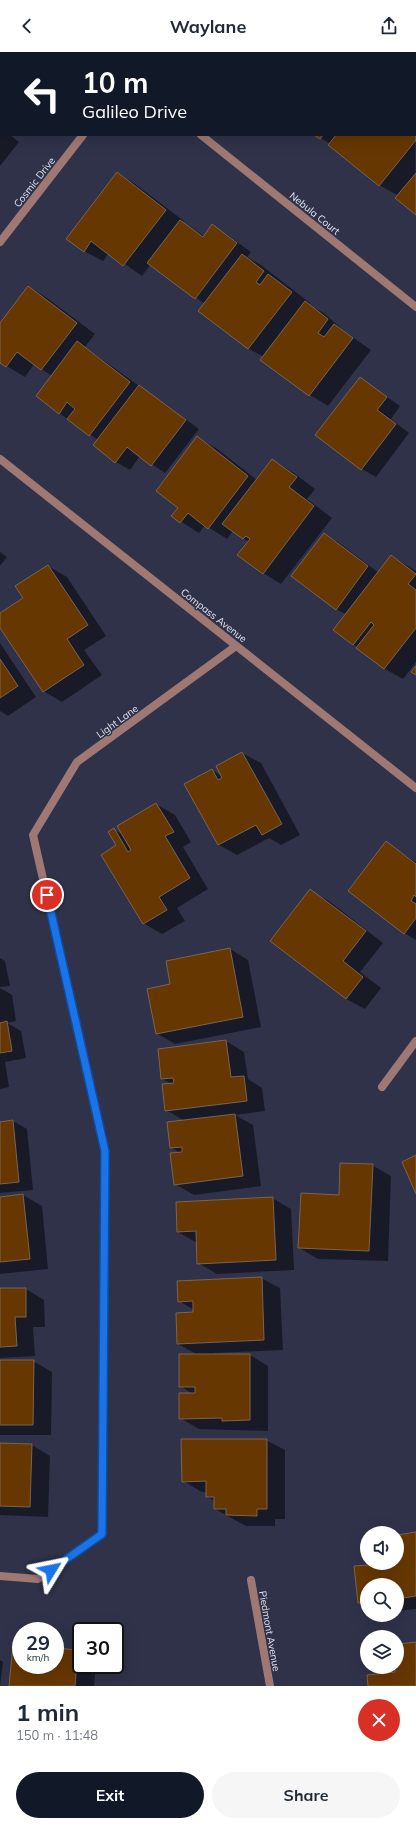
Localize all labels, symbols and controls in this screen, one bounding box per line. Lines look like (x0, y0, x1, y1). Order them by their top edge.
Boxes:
icon: back (16, 15, 38, 37)
text: Waylane (170, 15, 246, 38)
icon: share (378, 15, 400, 37)
text: 10 m (82, 65, 148, 100)
icon: left (16, 68, 68, 120)
text: Galileo Drive (82, 100, 187, 123)
street label: Cosmic Drive (11, 155, 58, 210)
street label: Nebula Court (287, 189, 343, 238)
street label: Compass Avenue (178, 586, 249, 645)
street label: Light Lane (94, 702, 141, 741)
pin (30, 878, 64, 912)
icon: arrive (36, 884, 58, 906)
map controls (360, 1526, 404, 1674)
button: sound (360, 1526, 404, 1570)
position arrow (30, 1549, 72, 1591)
button: search (360, 1578, 404, 1622)
street label: Piedmont Avenue (256, 1590, 283, 1672)
speed limit sign: 30 (72, 1622, 124, 1674)
text: 29 (26, 1630, 50, 1655)
button: layers (360, 1630, 404, 1674)
text: km/h (27, 1651, 49, 1664)
text: 1 min (16, 1697, 79, 1727)
button: close (358, 1699, 400, 1741)
text: 150 m · 11:48 (16, 1727, 98, 1743)
button: Exit (16, 1772, 204, 1818)
button: Share (212, 1772, 400, 1818)

